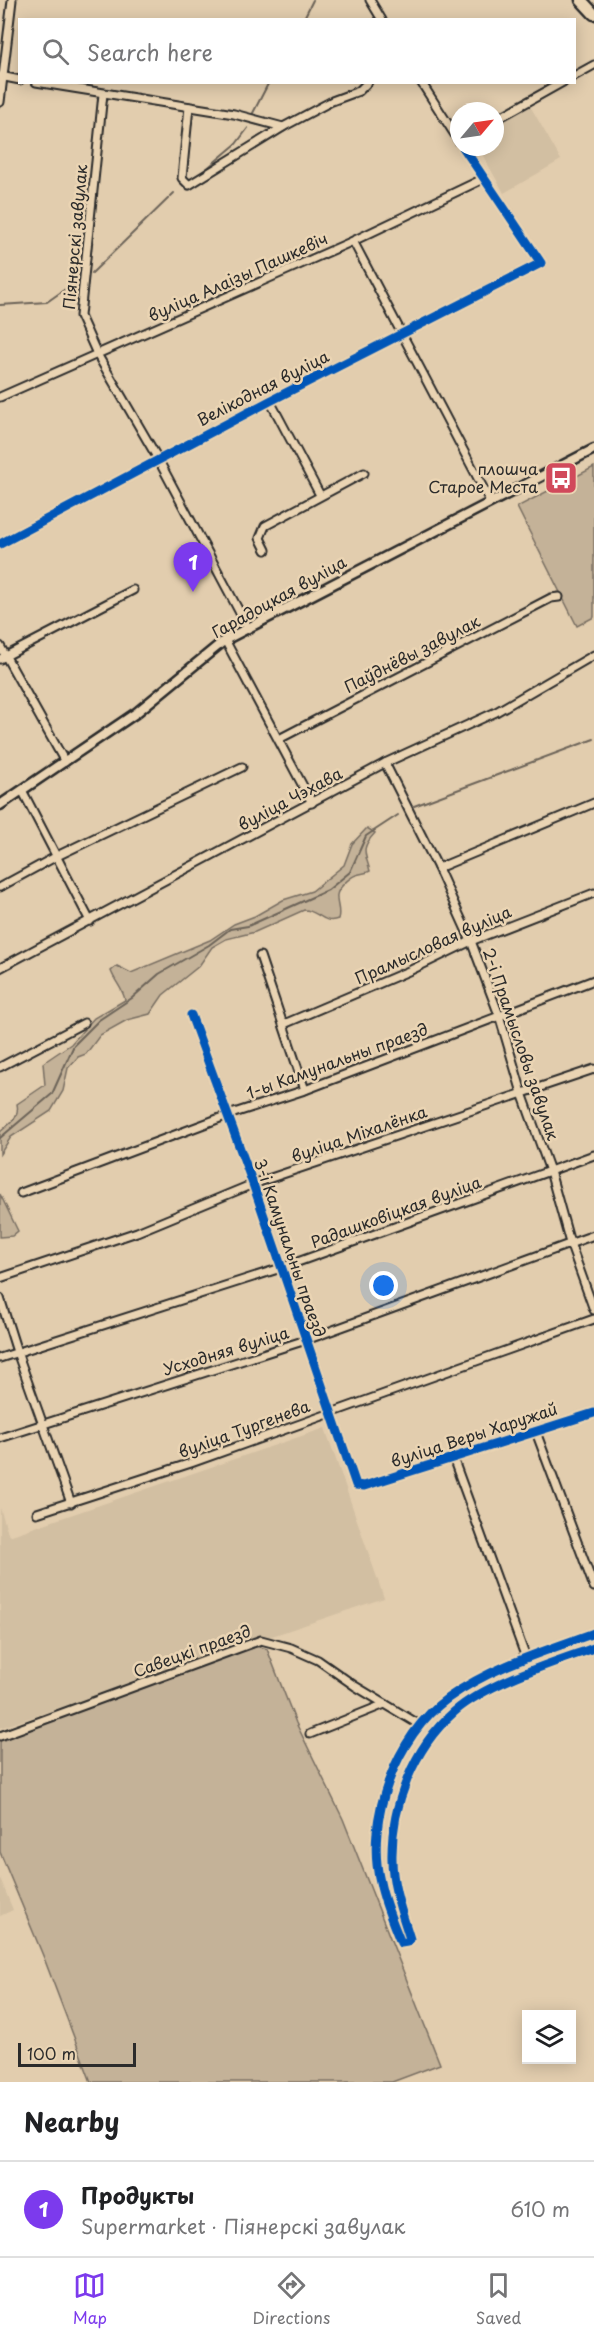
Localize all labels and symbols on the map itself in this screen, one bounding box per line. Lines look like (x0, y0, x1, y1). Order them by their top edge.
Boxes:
north arrow (450, 102, 504, 156)
street label: Піянерскі завулак (56, 163, 92, 310)
street label: вуліца Алаізы Пашкевіч (144, 226, 331, 327)
street label: Велікодная вуліца (192, 343, 333, 431)
place label: плошча Старое Места (428, 456, 538, 498)
bus stop icon: плошча Старое Места (543, 460, 579, 496)
pin: 1 (174, 542, 212, 592)
street label: Гарадоцкая вуліца (207, 549, 350, 643)
street label: Паўднёвы завулак (339, 608, 484, 698)
street label: вуліца Чэхава (233, 761, 346, 836)
street label: Прамысловая вуліца (351, 899, 515, 989)
street label: 2-і Прамысловы завулак (478, 944, 566, 1144)
street label: 1-ы Камунальны праезд (242, 1016, 431, 1104)
street label: вуліца Міхалёнка (287, 1099, 430, 1168)
street label: 3-і Камунальны праезд (249, 1155, 333, 1340)
street label: Радашковіцкая вуліца (307, 1169, 484, 1253)
your location (369, 1271, 398, 1300)
street label: Усходняя вуліца (160, 1319, 292, 1381)
street label: вуліца Тургенева (174, 1393, 313, 1463)
street label: вуліца Веры Харужай (387, 1396, 560, 1472)
street label: Савецкі праезд (129, 1618, 254, 1682)
scale bar (18, 2040, 136, 2068)

